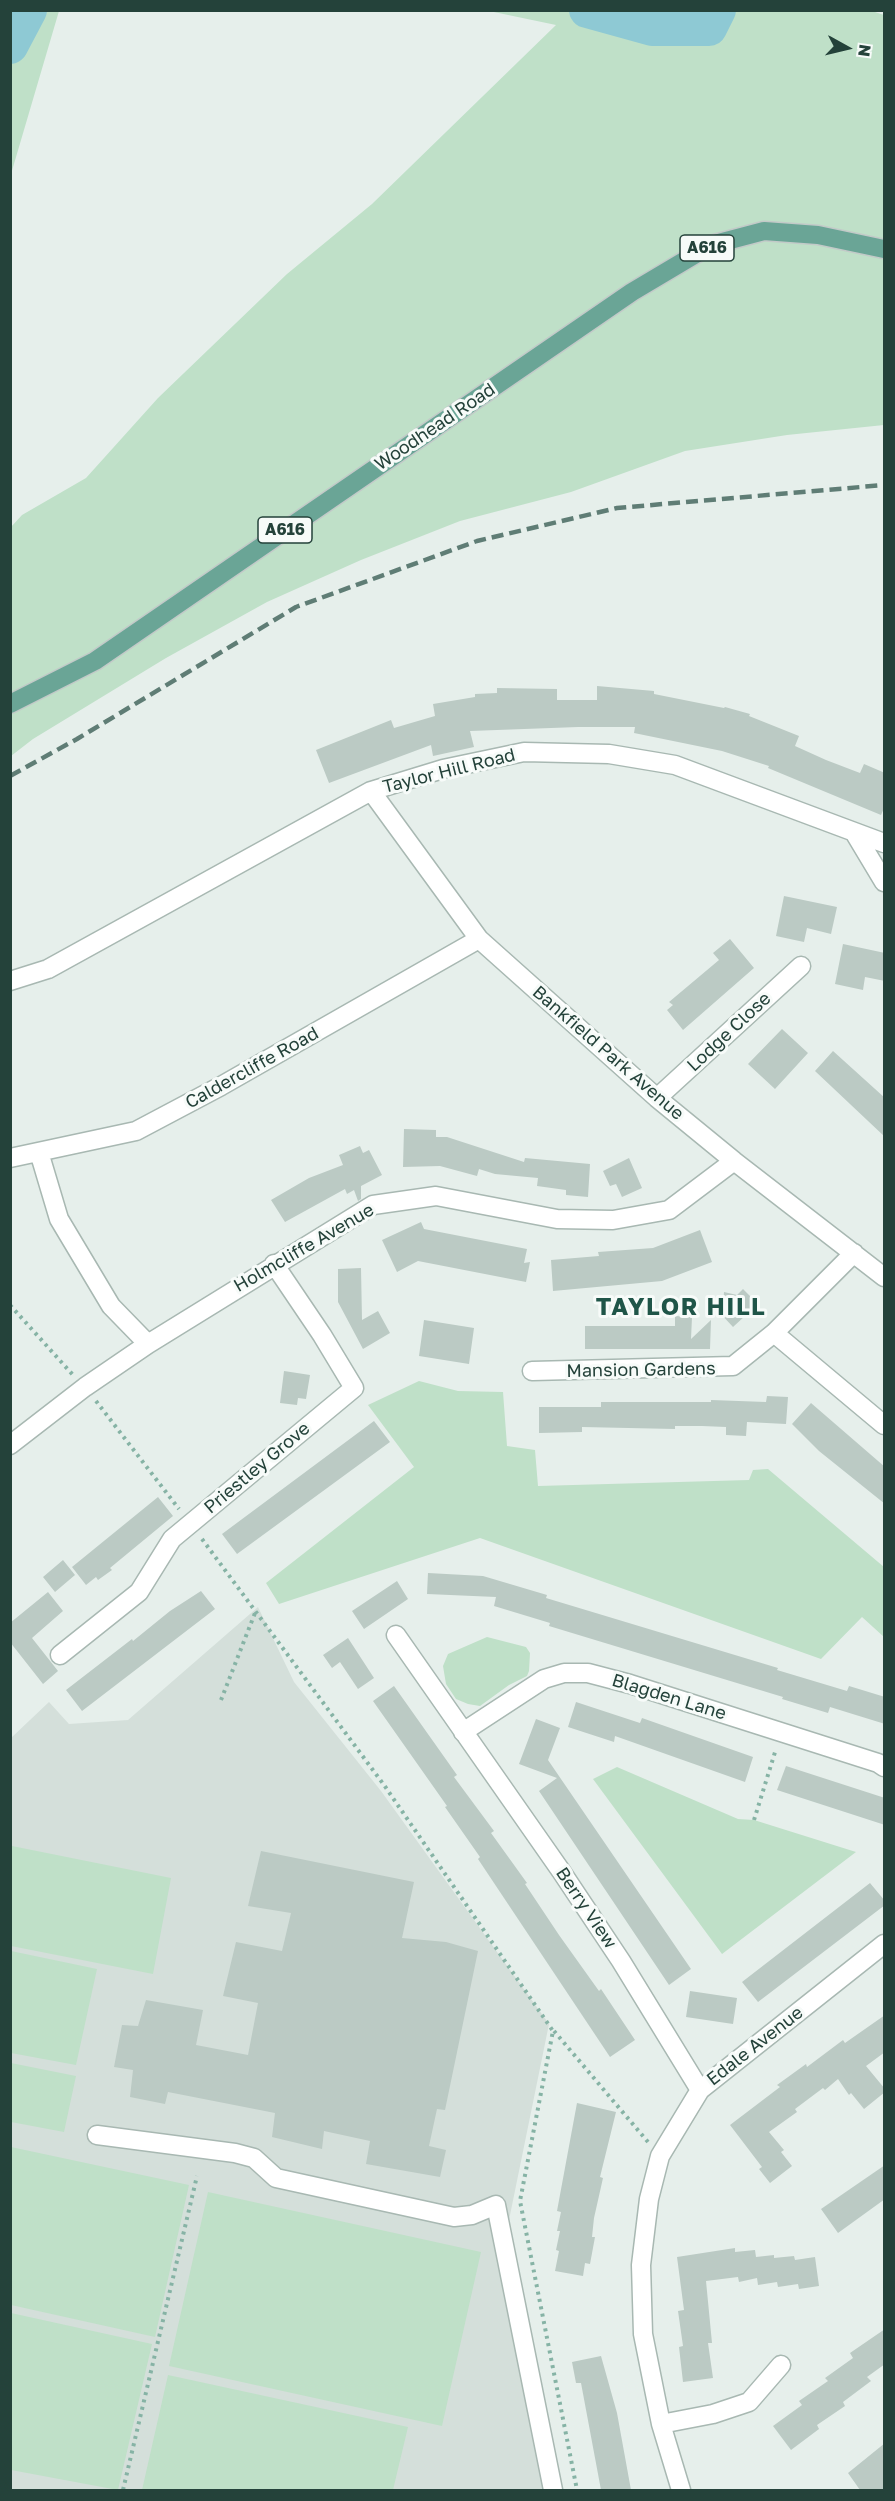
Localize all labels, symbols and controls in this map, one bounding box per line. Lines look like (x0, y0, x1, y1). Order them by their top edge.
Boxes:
north arrow (817, 18, 877, 78)
text: N (854, 43, 876, 58)
road number: A616 (680, 235, 734, 261)
street label: Woodhead Road (371, 379, 499, 475)
road number: A616 (258, 517, 312, 543)
street label: Taylor Hill Road (380, 744, 518, 798)
street label: Bankfield Park Avenue (528, 981, 688, 1125)
street label: Lodge Close (683, 988, 775, 1076)
street label: Caldercliffe Road (182, 1022, 322, 1114)
street label: Holmcliffe Avenue (230, 1199, 378, 1297)
district label: TAYLOR HILL (596, 1293, 766, 1321)
street label: Mansion Gardens (566, 1358, 716, 1382)
street label: Priestley Grove (200, 1418, 314, 1518)
street label: Blagden Lane (609, 1669, 729, 1725)
street label: Berry View (551, 1863, 621, 1953)
street label: Edale Avenue (703, 2002, 807, 2090)

